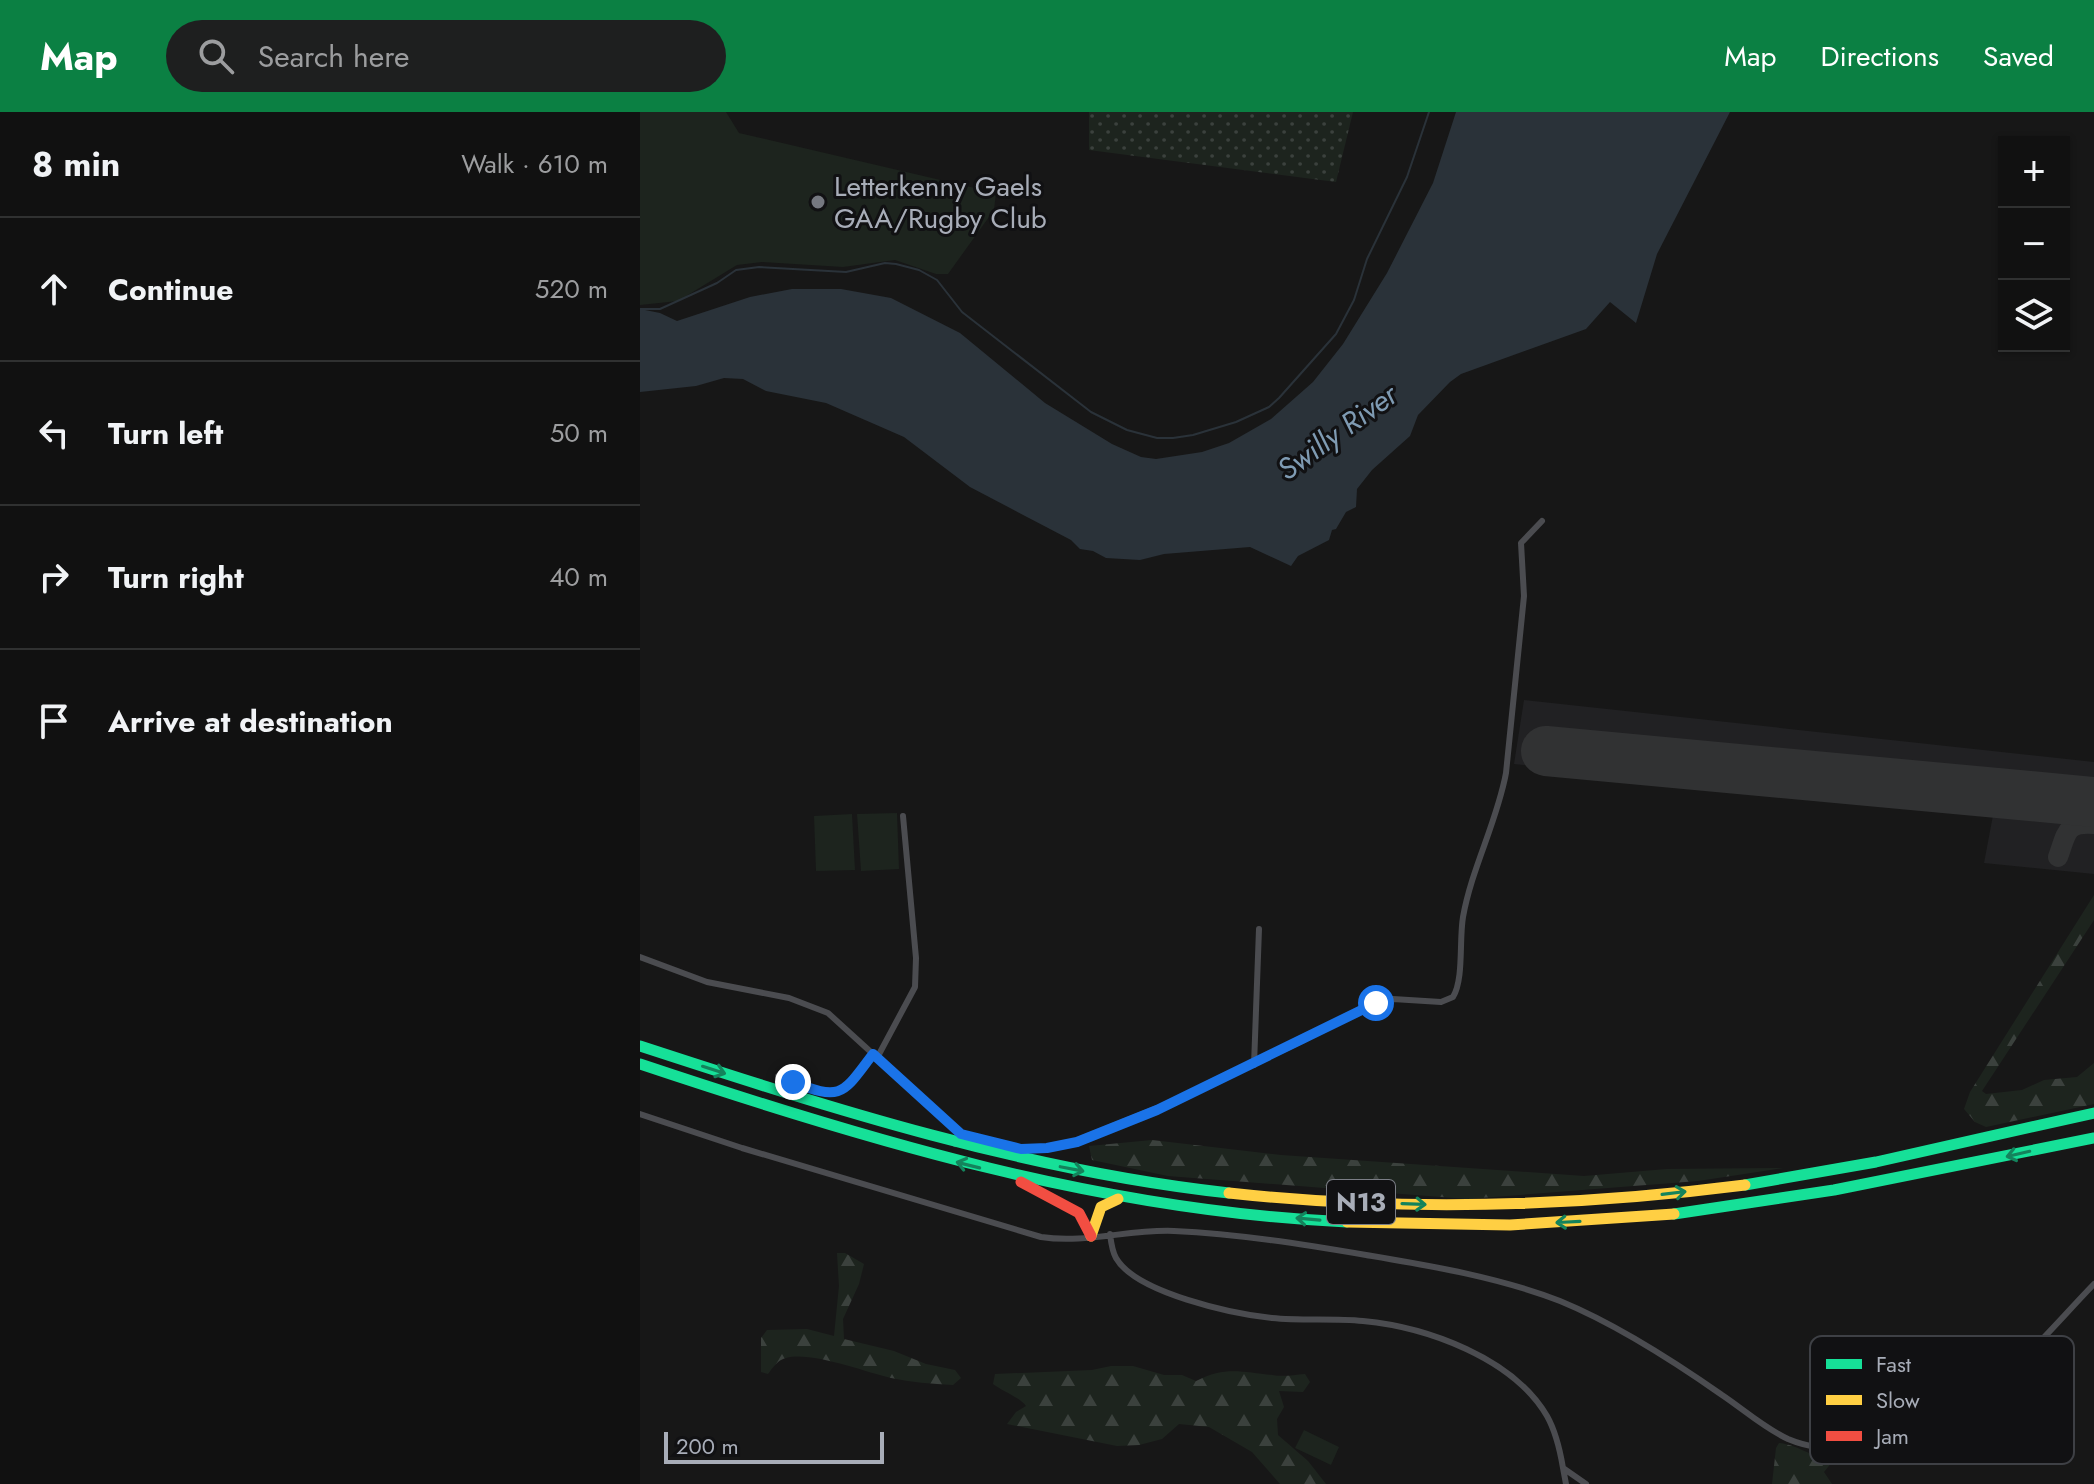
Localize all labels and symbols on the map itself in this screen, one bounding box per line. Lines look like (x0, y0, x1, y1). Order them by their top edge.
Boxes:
place label: Letterkenny Gaels GAA/Rugby Club (834, 166, 1047, 239)
marker: Letterkenny Gaels GAA/Rugby Club (809, 193, 827, 211)
water label: Swilly River (1268, 372, 1408, 490)
route start (1358, 985, 1394, 1021)
one-way arrow (701, 1064, 726, 1079)
route end (775, 1064, 811, 1100)
one-way arrow (2005, 1147, 2031, 1162)
one-way arrow (956, 1156, 982, 1171)
one-way arrow (1059, 1162, 1085, 1177)
road number: N13 (1327, 1180, 1395, 1224)
one-way arrow (1660, 1186, 1687, 1201)
one-way arrow (1400, 1197, 1427, 1212)
one-way arrow (1295, 1211, 1322, 1226)
one-way arrow (1555, 1215, 1581, 1230)
legend (1810, 1336, 2074, 1464)
text: Fast (1876, 1348, 1912, 1380)
text: Slow (1876, 1384, 1920, 1416)
text: Jam (1873, 1420, 1909, 1452)
scale bar (664, 1428, 884, 1464)

